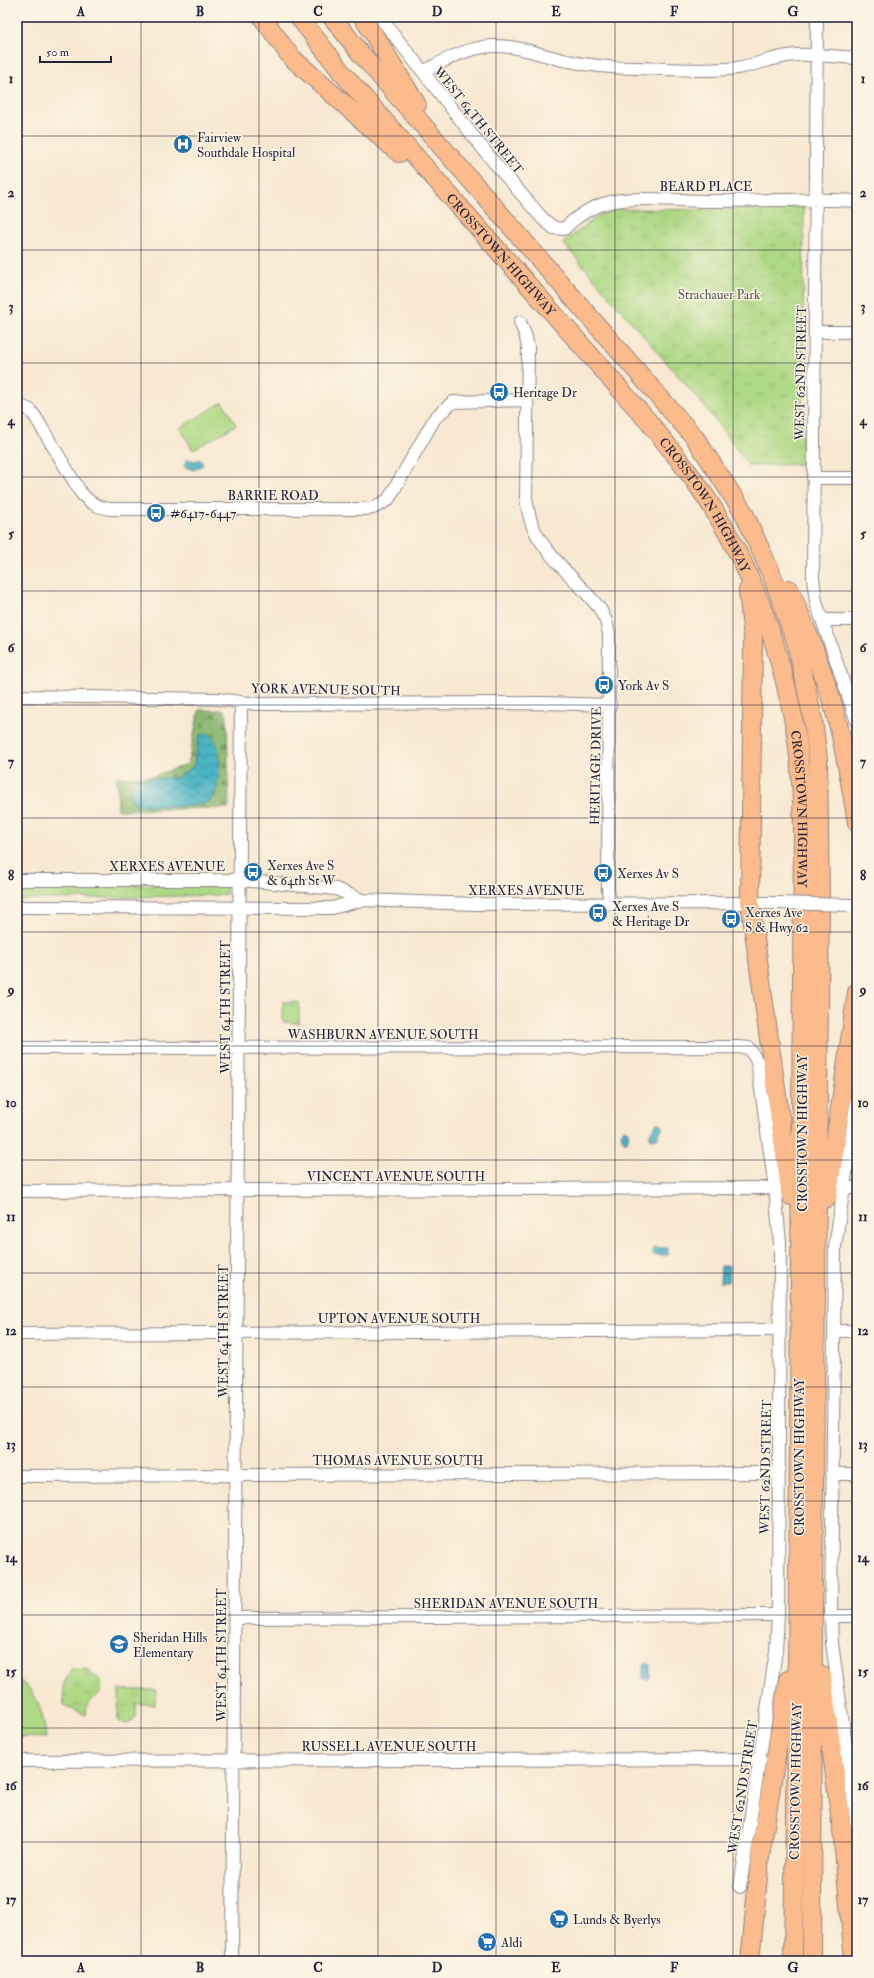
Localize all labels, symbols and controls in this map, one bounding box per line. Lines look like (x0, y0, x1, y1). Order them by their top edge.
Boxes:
text: A (76, 4, 86, 20)
text: B (196, 4, 204, 20)
text: C (313, 4, 323, 20)
text: D (432, 4, 443, 20)
text: E (551, 4, 561, 20)
text: F (670, 4, 679, 20)
text: G (788, 4, 799, 20)
scale bar (40, 38, 111, 64)
text: 50 m (46, 45, 70, 60)
street label: WEST 64TH STREET (429, 63, 527, 178)
text: 1 (9, 71, 14, 87)
text: 1 (861, 71, 866, 87)
place label: Fairview Southdale Hospital (197, 130, 296, 162)
hospital icon: Fairview Southdale Hospital (172, 133, 194, 155)
street label: BEARD PLACE (660, 179, 752, 195)
text: 2 (8, 185, 15, 201)
text: 2 (860, 185, 867, 201)
street label: CROSSTOWN HIGHWAY (443, 190, 559, 320)
park label: Strachauer Park (678, 287, 761, 303)
text: 3 (9, 299, 14, 315)
text: 3 (861, 299, 866, 315)
street label: WEST 62ND STREET (792, 305, 810, 442)
bus stop icon: Heritage Dr (488, 381, 510, 403)
place label: Heritage Dr (513, 385, 577, 401)
text: 4 (6, 413, 15, 429)
text: 4 (858, 413, 867, 429)
street label: CROSSTOWN HIGHWAY (655, 435, 754, 577)
street label: BARRIE ROAD (227, 488, 319, 504)
bus stop icon: #6417-6447 (145, 502, 167, 524)
place label: #6417-6447 (170, 506, 236, 522)
text: 5 (8, 526, 14, 542)
text: 5 (860, 526, 866, 542)
text: 6 (8, 640, 16, 656)
text: 6 (860, 640, 868, 656)
bus stop icon: York Av S (593, 674, 615, 696)
place label: York Av S (618, 678, 669, 694)
street label: YORK AVENUE SOUTH (251, 681, 401, 699)
street label: HERITAGE DRIVE (587, 707, 605, 825)
street label: CROSSTOWN HIGHWAY (787, 729, 810, 889)
text: 7 (8, 754, 15, 770)
text: 7 (860, 754, 867, 770)
place label: Xerxes Ave S & 64th St W (267, 858, 336, 889)
street label: XERXES AVENUE (109, 859, 225, 875)
bus stop icon: Xerxes Ave S & 64th St W (242, 861, 264, 883)
bus stop icon: Xerxes Av S (592, 862, 614, 884)
place label: Xerxes Av S (617, 866, 679, 882)
text: 8 (8, 868, 14, 884)
text: 8 (860, 868, 866, 884)
street label: XERXES AVENUE (468, 883, 584, 899)
place label: Xerxes Ave S & Heritage Dr (612, 899, 689, 930)
bus stop icon: Xerxes Ave S & Heritage Dr (587, 902, 609, 924)
place label: Xerxes Ave S & Hwy 62 (745, 905, 809, 937)
bus stop icon: Xerxes Ave S & Hwy 62 (720, 908, 742, 930)
street label: WEST 64TH STREET (218, 940, 234, 1075)
text: 9 (6, 982, 15, 998)
text: 9 (858, 982, 867, 998)
street label: WASHBURN AVENUE SOUTH (286, 1027, 479, 1043)
street label: CROSSTOWN HIGHWAY (795, 1053, 811, 1212)
text: 10 (5, 1095, 17, 1111)
text: 10 (857, 1095, 869, 1111)
street label: VINCENT AVENUE SOUTH (307, 1169, 486, 1185)
text: 11 (6, 1209, 16, 1225)
text: 11 (858, 1209, 868, 1225)
street label: WEST 64TH STREET (216, 1264, 232, 1399)
street label: UPTON AVENUE SOUTH (318, 1311, 481, 1327)
text: 12 (5, 1323, 17, 1339)
text: 12 (857, 1323, 869, 1339)
street label: CROSSTOWN HIGHWAY (792, 1377, 808, 1536)
street label: WEST 62ND STREET (757, 1399, 775, 1536)
text: 13 (6, 1437, 16, 1453)
text: 13 (858, 1437, 868, 1453)
street label: THOMAS AVENUE SOUTH (313, 1453, 484, 1469)
text: 14 (5, 1550, 18, 1566)
text: 14 (857, 1550, 870, 1566)
street label: WEST 64TH STREET (214, 1588, 230, 1723)
street label: SHERIDAN AVENUE SOUTH (414, 1596, 599, 1612)
place label: Sheridan Hills Elementary (133, 1630, 208, 1662)
school or university icon: Sheridan Hills Elementary (108, 1633, 130, 1655)
text: 15 (6, 1664, 16, 1680)
text: 15 (858, 1664, 868, 1680)
street label: CROSSTOWN HIGHWAY (787, 1701, 805, 1860)
street label: WEST 62ND STREET (724, 1719, 761, 1856)
street label: RUSSELL AVENUE SOUTH (302, 1739, 477, 1755)
text: 16 (5, 1778, 18, 1794)
text: 16 (857, 1778, 870, 1794)
text: 17 (6, 1892, 17, 1908)
text: 17 (858, 1892, 869, 1908)
supermarket icon: Lunds & Byerlys (548, 1908, 570, 1930)
place label: Lunds & Byerlys (573, 1912, 661, 1929)
supermarket icon: Aldi (476, 1931, 498, 1953)
place label: Aldi (500, 1935, 523, 1951)
text: A (76, 1960, 86, 1976)
text: B (196, 1960, 204, 1976)
text: C (313, 1960, 323, 1976)
text: D (432, 1960, 443, 1976)
text: E (551, 1960, 561, 1976)
text: F (670, 1960, 679, 1976)
text: G (788, 1960, 799, 1976)

